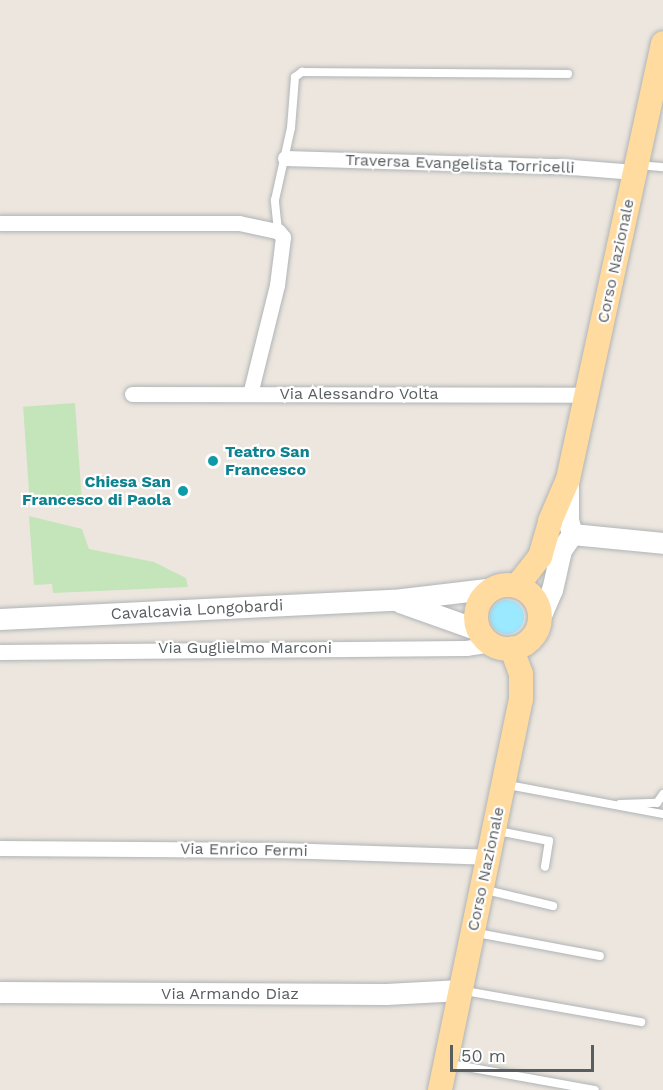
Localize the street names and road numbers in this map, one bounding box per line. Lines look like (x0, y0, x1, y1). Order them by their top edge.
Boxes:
street label: Traversa Evangelista Torricelli (344, 150, 576, 178)
street label: Corso Nazionale (593, 197, 639, 325)
street label: Via Alessandro Volta (279, 384, 439, 404)
street label: Cavalcavia Longobardi (110, 596, 284, 624)
street label: Via Guglielmo Marconi (158, 638, 332, 658)
street label: Corso Nazionale (463, 805, 509, 933)
street label: Via Enrico Fermi (180, 839, 308, 861)
street label: Via Armando Diaz (161, 984, 299, 1004)

